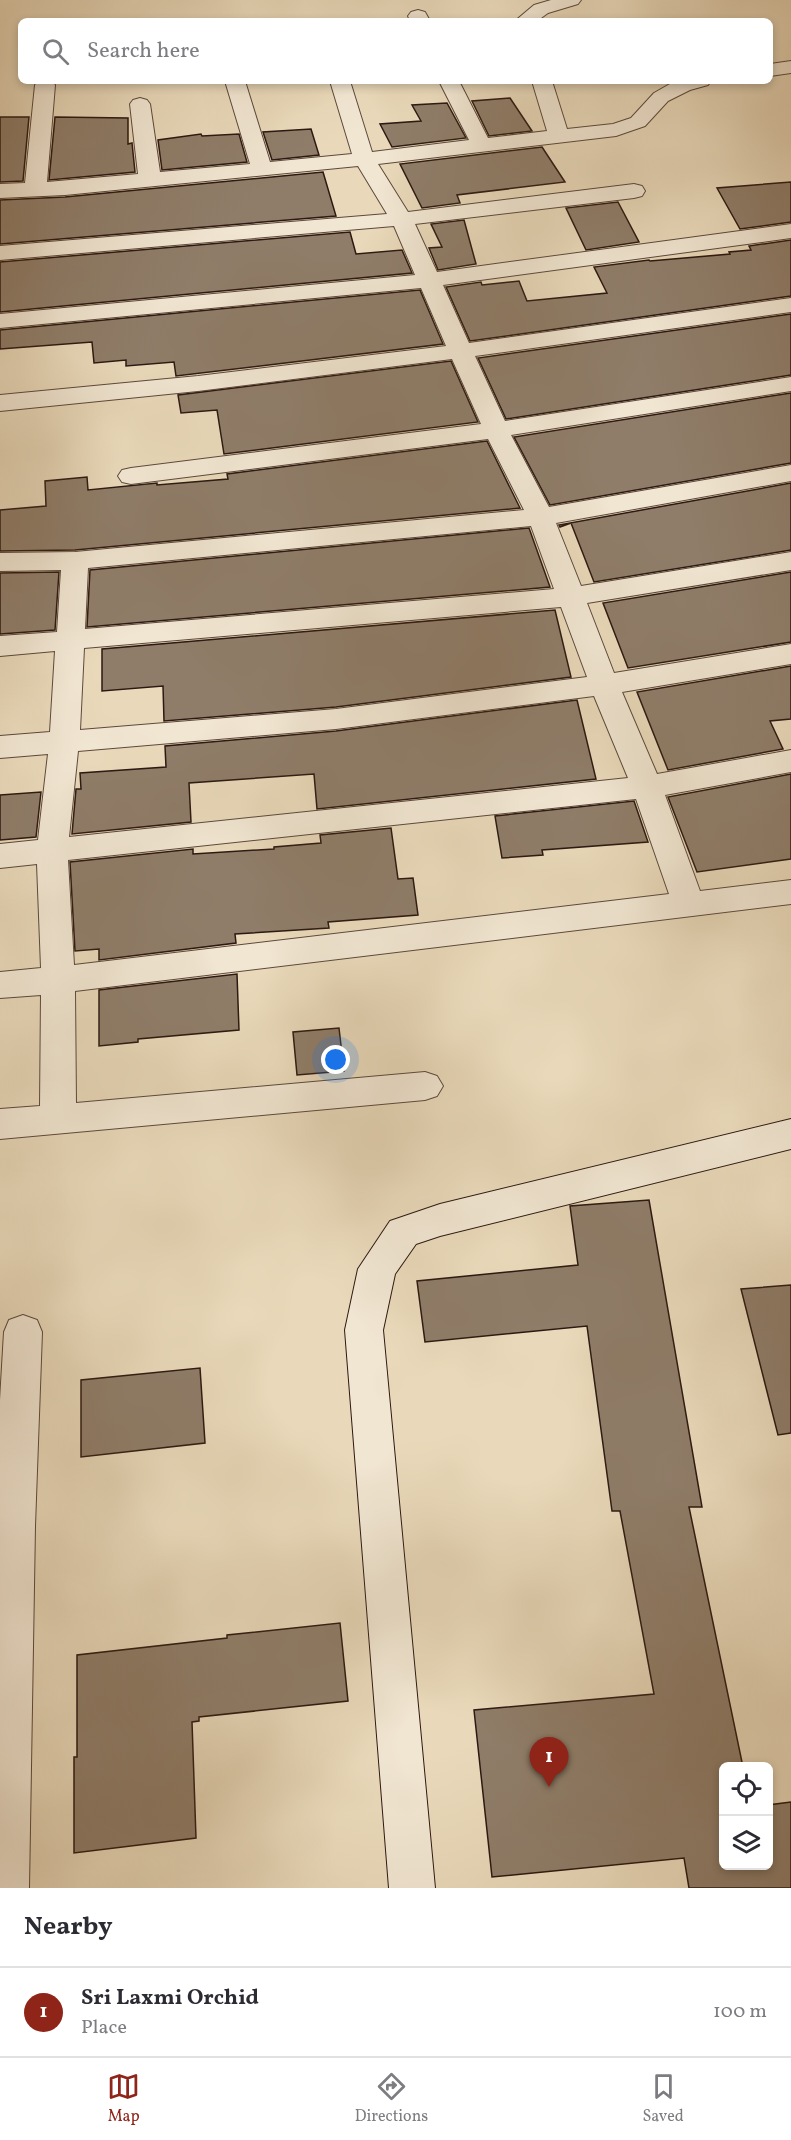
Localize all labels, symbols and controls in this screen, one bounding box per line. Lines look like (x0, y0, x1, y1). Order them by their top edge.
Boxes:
search box (18, 18, 773, 84)
icon: search (39, 35, 72, 68)
text: Search here (87, 36, 200, 67)
your location (321, 1045, 350, 1074)
pin: 1 (530, 1738, 568, 1787)
map controls (719, 1762, 773, 1870)
button: locate (719, 1762, 773, 1816)
button: layers (719, 1816, 773, 1870)
text: Nearby (24, 1909, 113, 1945)
text: Sri Laxmi Orchid (81, 1983, 259, 2014)
text: 1 (39, 1998, 48, 2026)
text: 100 m (713, 1998, 767, 2026)
text: Place (81, 2014, 127, 2042)
tab: Map (107, 2070, 140, 2128)
tab: Directions (355, 2070, 428, 2128)
tab: Saved (643, 2070, 684, 2128)

